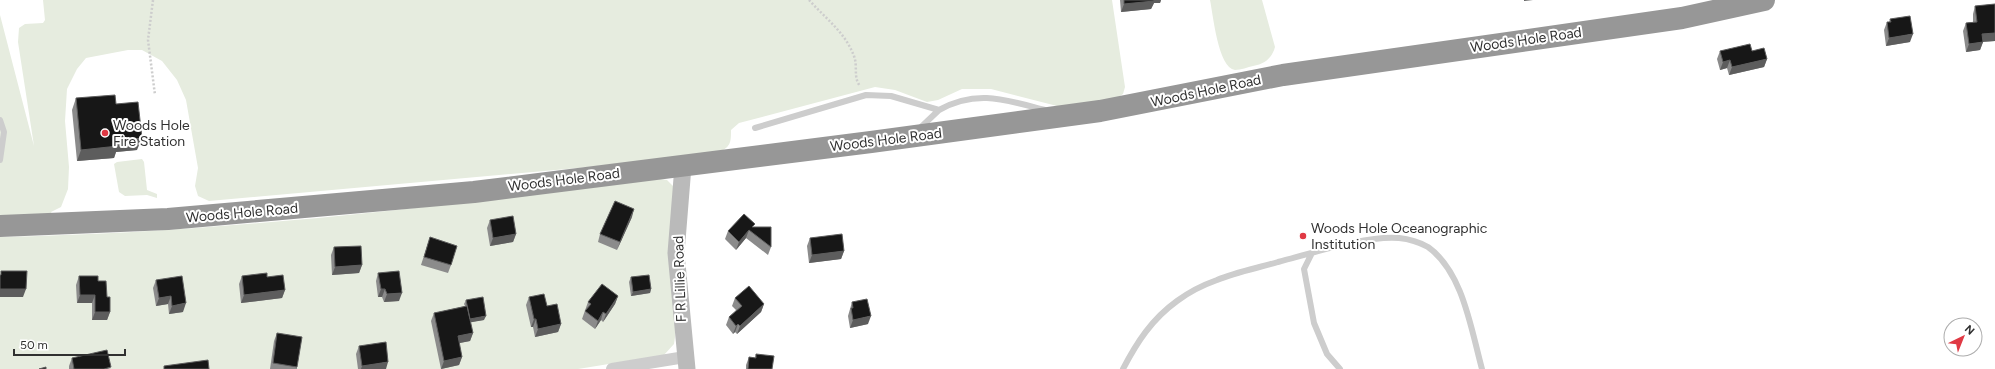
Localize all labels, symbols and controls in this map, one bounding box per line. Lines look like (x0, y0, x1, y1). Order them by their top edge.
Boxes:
street label: Woods Hole Road (1469, 24, 1583, 56)
street label: Woods Hole Road (1149, 71, 1263, 111)
place label: Woods Hole Fire Station (113, 117, 190, 150)
street label: Woods Hole Road (829, 125, 943, 155)
marker: Woods Hole Fire Station (100, 128, 110, 138)
street label: Woods Hole Road (507, 165, 621, 195)
street label: Woods Hole Road (185, 200, 299, 226)
place label: Woods Hole Oceanographic Institution (1311, 220, 1488, 253)
marker: Woods Hole Oceanographic Institution (1298, 231, 1308, 241)
street label: F R Lillie Road (670, 235, 690, 323)
north arrow (1943, 317, 1983, 357)
text: N (1962, 322, 1977, 338)
scale bar (14, 331, 125, 357)
text: 50 m (20, 338, 48, 352)

